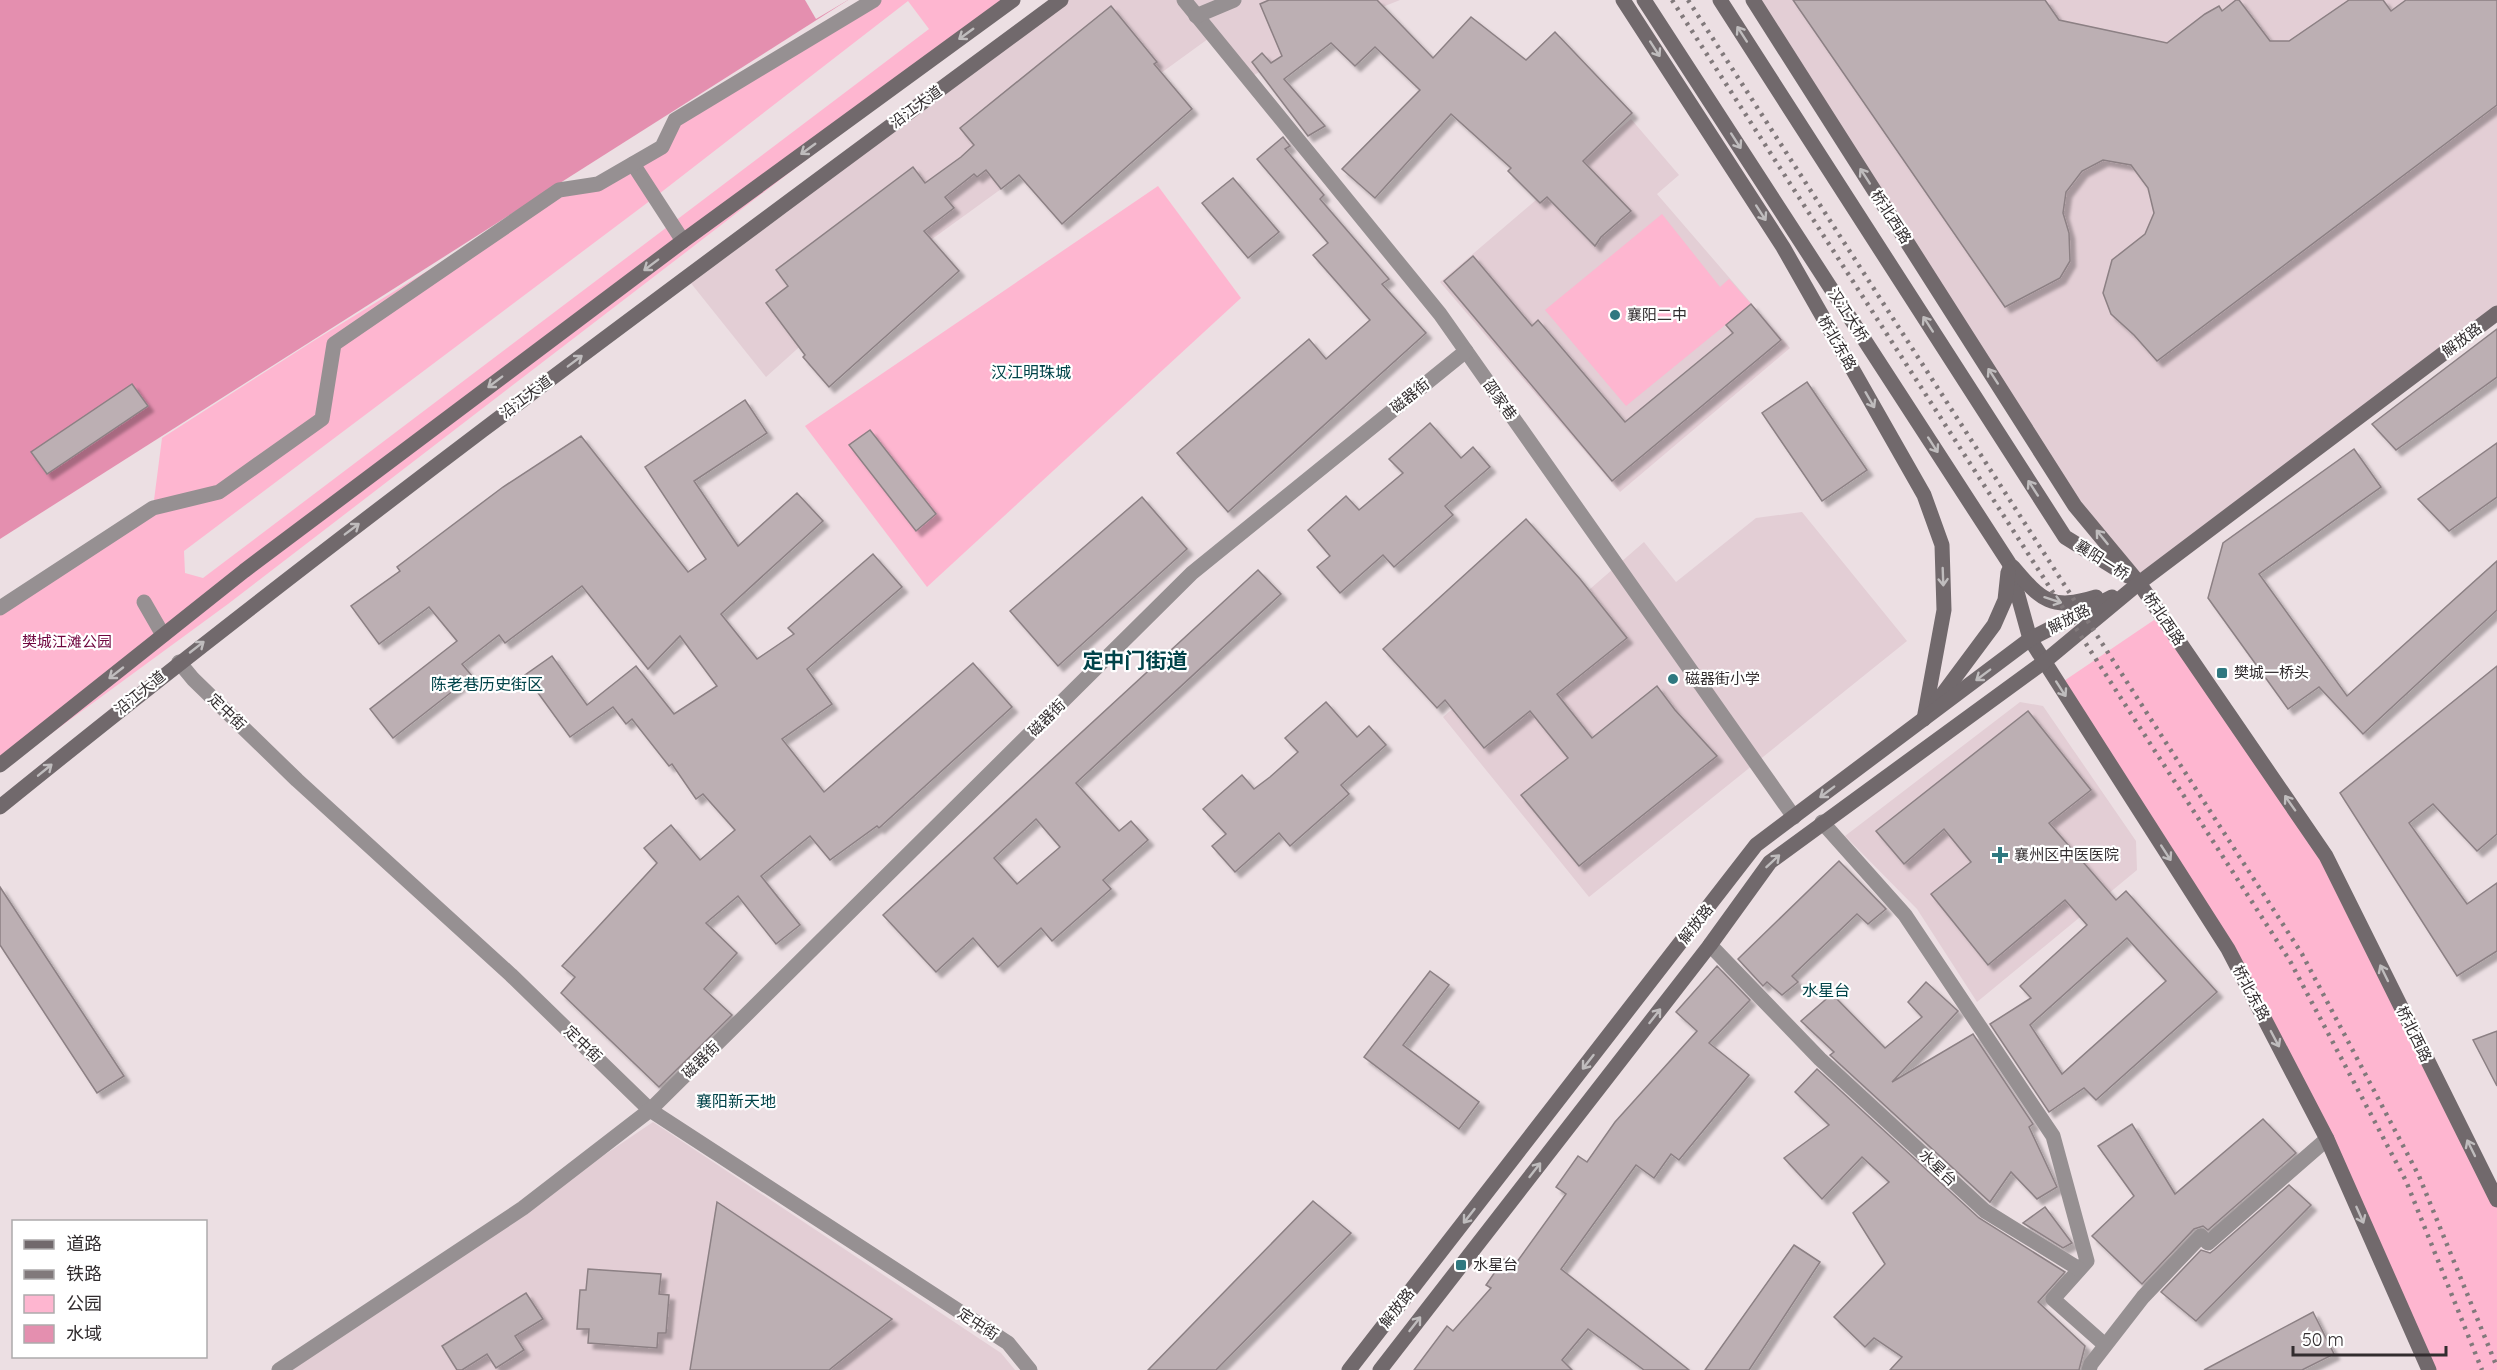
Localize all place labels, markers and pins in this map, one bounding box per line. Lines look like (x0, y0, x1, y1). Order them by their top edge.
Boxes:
place label: 襄阳二中 (1627, 305, 1687, 324)
marker: 襄阳二中 (1608, 308, 1622, 322)
place label: 樊城一桥头 (2234, 663, 2309, 682)
marker: 樊城一桥头 (2215, 666, 2229, 680)
place label: 磁器街小学 (1685, 669, 1760, 688)
marker: 磁器街小学 (1666, 672, 1680, 686)
place label: 襄州区中医医院 (2014, 845, 2119, 864)
marker: 襄州区中医医院 (1991, 846, 2009, 864)
place label: 水星台 (1473, 1255, 1518, 1274)
marker: 水星台 (1454, 1258, 1468, 1272)

